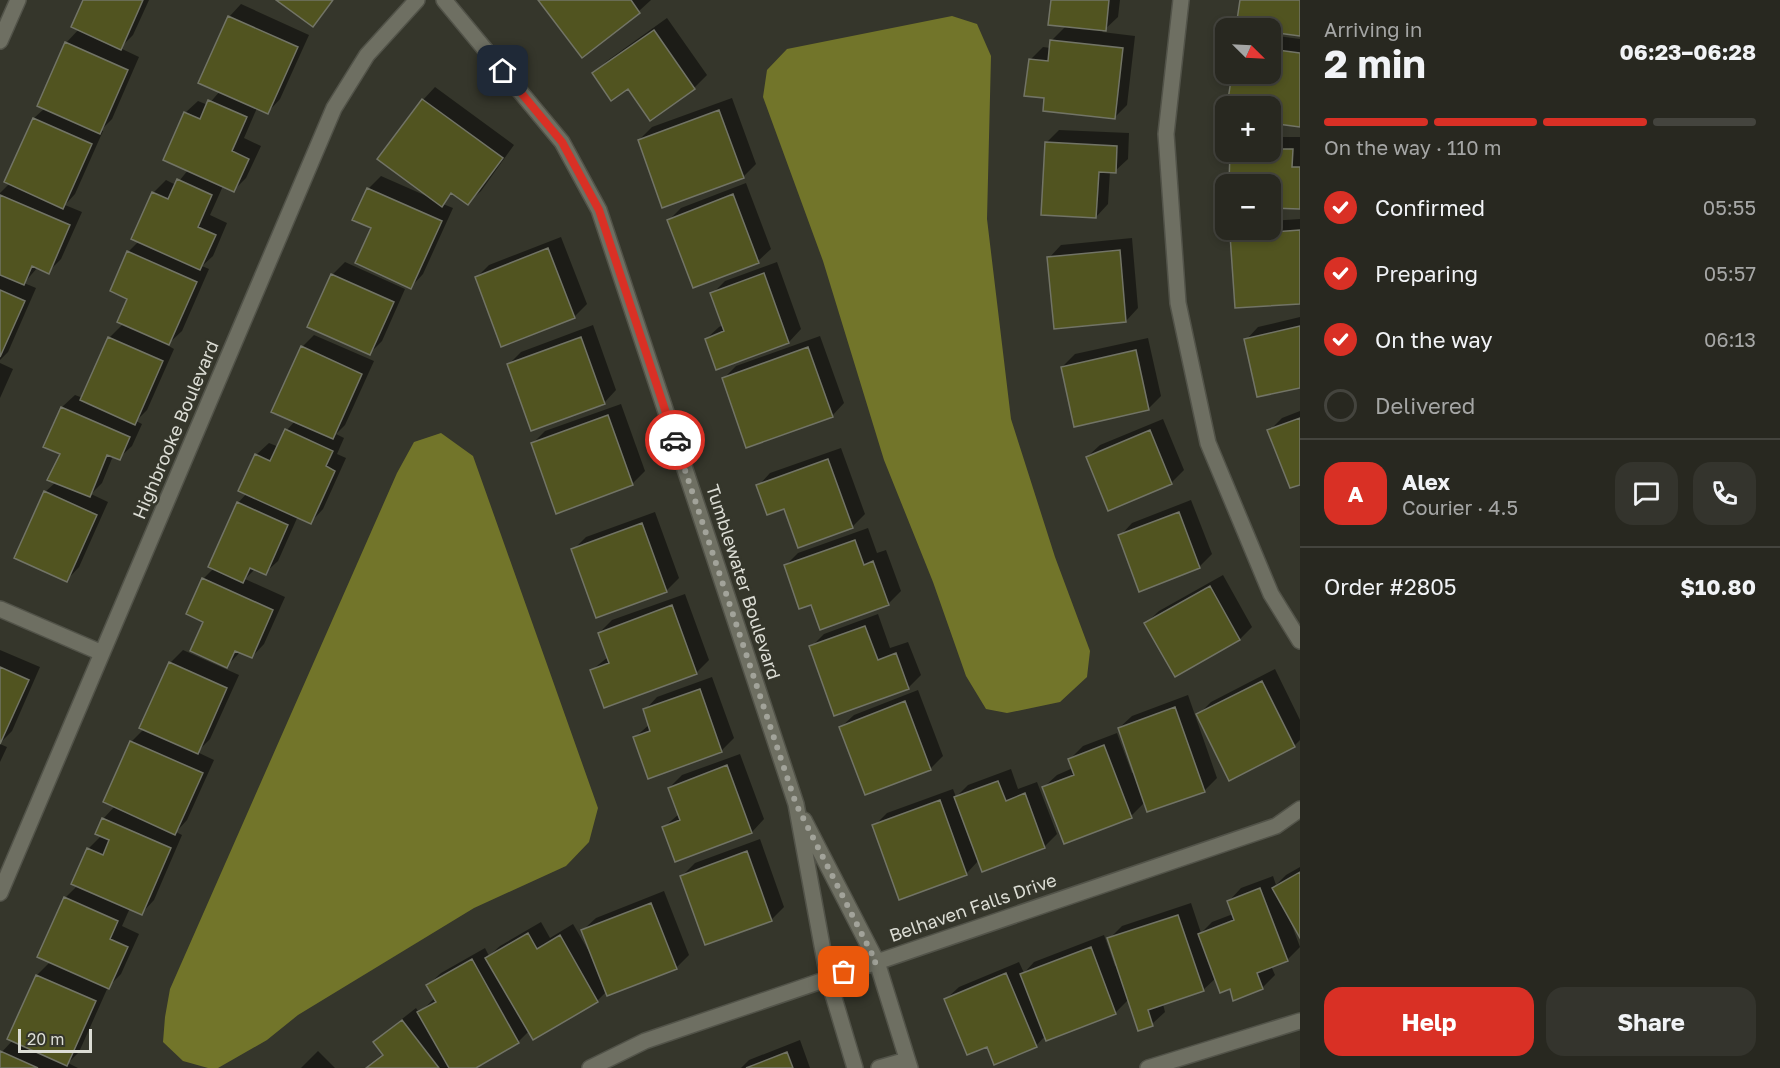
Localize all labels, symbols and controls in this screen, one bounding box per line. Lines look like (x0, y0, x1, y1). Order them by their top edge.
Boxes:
text: Arriving in (1324, 17, 1422, 41)
north arrow (1215, 18, 1281, 84)
map controls (1215, 18, 1281, 240)
text: 06:23–06:28 (1619, 38, 1756, 65)
text: 2 min (1324, 40, 1426, 87)
pin (477, 45, 528, 96)
icon: home (486, 54, 519, 87)
button: + (1215, 96, 1281, 162)
text: On the way · 110 m (1324, 135, 1501, 159)
button: − (1215, 174, 1281, 240)
icon: check (1324, 191, 1357, 224)
text: Confirmed (1375, 194, 1485, 221)
text: 05:55 (1703, 195, 1756, 219)
icon: check (1324, 257, 1357, 290)
text: Preparing (1375, 260, 1478, 287)
text: 05:57 (1704, 261, 1756, 285)
icon: check (1324, 323, 1357, 356)
text: On the way (1375, 326, 1493, 353)
text: 06:13 (1704, 327, 1756, 351)
street label: Highbrooke Boulevard (127, 337, 223, 522)
text: Delivered (1375, 392, 1475, 419)
courier (645, 410, 705, 470)
icon: car (659, 424, 692, 457)
button: chat (1615, 462, 1678, 525)
button: phone (1693, 462, 1756, 525)
text: Alex (1402, 468, 1450, 495)
text: A (1348, 480, 1363, 507)
street label: Tumblewater Boulevard (702, 481, 786, 682)
text: Courier · 4.5 (1402, 495, 1518, 519)
text: Order #2805 (1324, 573, 1457, 600)
text: $10.80 (1680, 573, 1756, 600)
street label: Belhaven Falls Drive (886, 868, 1059, 946)
pin (818, 946, 869, 997)
icon: bag (827, 955, 860, 988)
button: Help (1324, 987, 1534, 1056)
button: Share (1546, 987, 1756, 1056)
scale bar (18, 1026, 92, 1054)
text: 20 m (27, 1029, 64, 1049)

